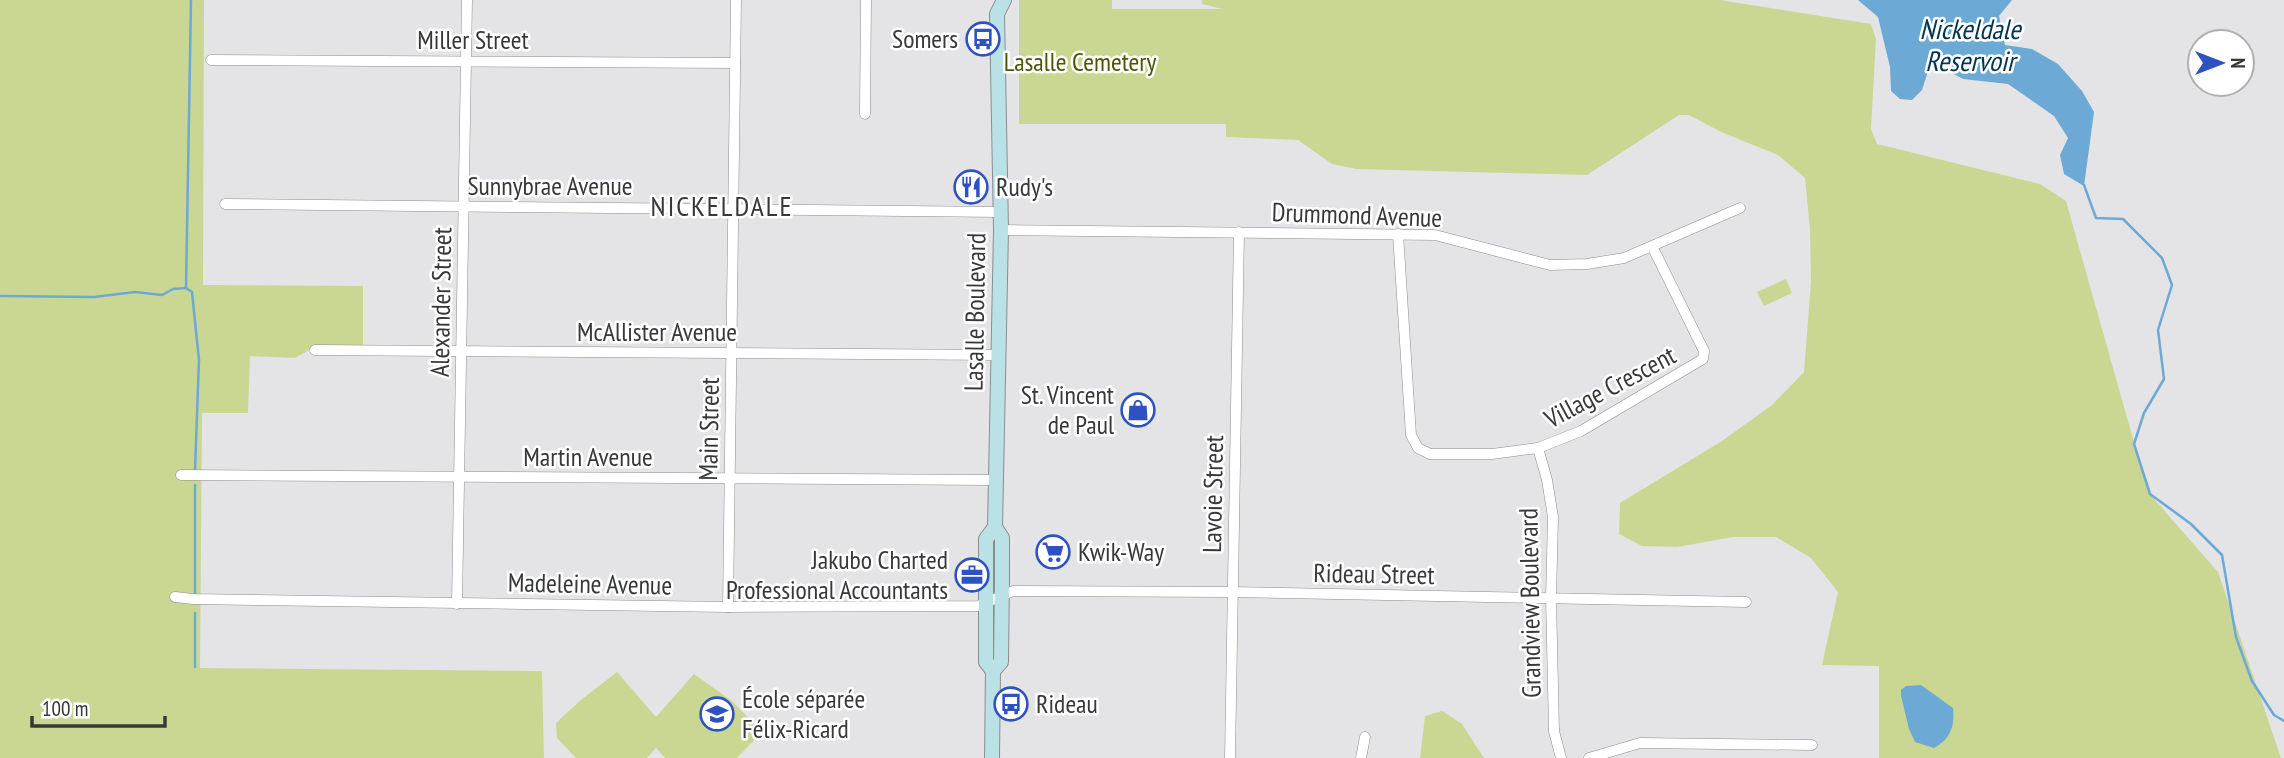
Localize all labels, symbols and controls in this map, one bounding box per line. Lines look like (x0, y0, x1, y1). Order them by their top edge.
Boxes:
water label: Nickeldale Reservoir (1919, 10, 2023, 79)
bus stop icon: Somers (964, 20, 1002, 58)
place label: Somers (892, 22, 958, 55)
street label: Miller Street (417, 23, 529, 56)
north arrow (2186, 28, 2256, 98)
park label: Lasalle Cemetery (1004, 45, 1156, 78)
text: N (2226, 58, 2250, 68)
restaurant icon: Rudy's (952, 168, 990, 206)
street label: Sunnybrae Avenue (467, 169, 633, 202)
place label: Rudy's (996, 170, 1053, 203)
district label: NICKELDALE (651, 187, 793, 224)
street label: Drummond Avenue (1271, 195, 1443, 234)
street label: Alexander Street (423, 227, 458, 377)
street label: Lasalle Boulevard (957, 233, 992, 391)
street label: McAllister Avenue (577, 315, 737, 348)
street label: Village Crescent (1538, 338, 1681, 435)
street label: Main Street (691, 377, 726, 481)
place label: St. Vincent de Paul (1021, 378, 1114, 441)
shop icon: St. Vincent de Paul (1119, 391, 1157, 429)
street label: Lavoie Street (1195, 435, 1230, 553)
street label: Martin Avenue (523, 440, 653, 473)
street label: Grandview Boulevard (1511, 508, 1548, 698)
supermarket icon: Kwik-Way (1034, 533, 1072, 571)
place label: Kwik-Way (1078, 535, 1164, 568)
place label: Jakubo Charted Professional Accountants (726, 543, 948, 606)
office icon: Jakubo Charted Professional Accountants (953, 556, 991, 594)
street label: Rideau Street (1313, 556, 1435, 591)
street label: Madeleine Avenue (508, 566, 672, 601)
place label: École séparée Félix-Ricard (742, 682, 865, 745)
scale bar (32, 684, 164, 728)
bus stop icon: Rideau (992, 685, 1030, 723)
place label: Rideau (1036, 687, 1098, 720)
text: 100 m (42, 695, 88, 722)
school or university icon: École séparée Félix-Ricard (698, 695, 736, 733)

